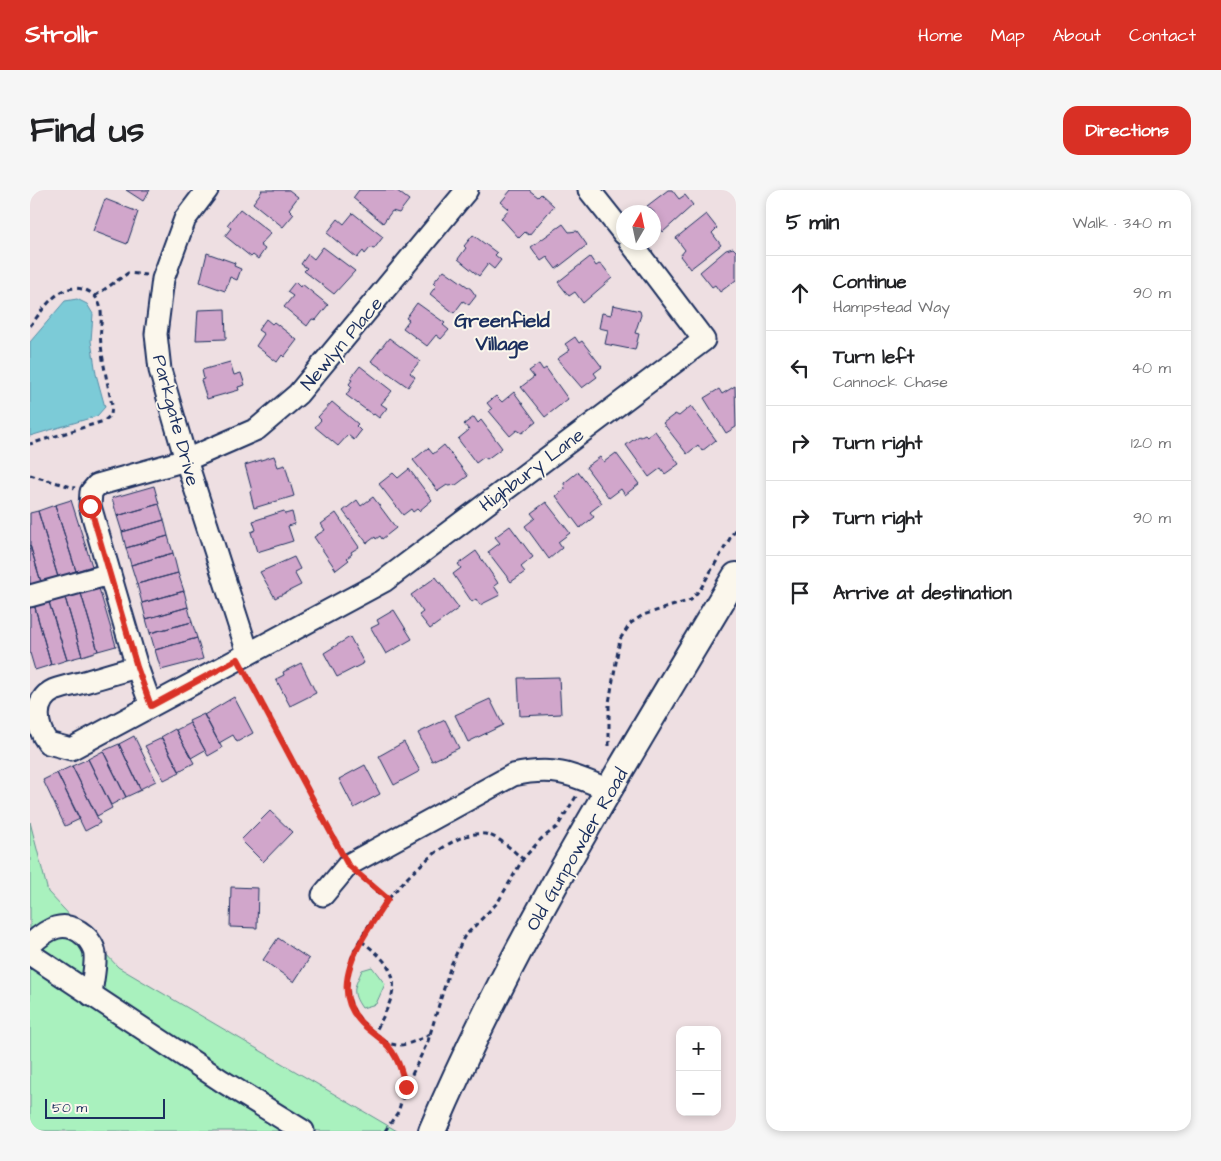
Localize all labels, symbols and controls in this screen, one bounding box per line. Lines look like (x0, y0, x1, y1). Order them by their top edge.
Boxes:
text: Strollr (25, 18, 98, 52)
text: Home (918, 23, 963, 48)
text: Map (991, 23, 1025, 48)
text: About (1053, 23, 1101, 48)
text: Contact (1129, 23, 1196, 48)
text: Find us (30, 106, 144, 155)
button: Directions (1063, 106, 1191, 155)
north arrow (616, 205, 661, 250)
text: 5 min (786, 208, 839, 237)
text: Walk · 340 m (1072, 212, 1171, 234)
text: Continue (833, 269, 907, 296)
icon: ahead (786, 279, 814, 307)
text: 90 m (1133, 282, 1171, 304)
street label: Newlyn Place (295, 291, 390, 397)
text: Hampstead Way (833, 296, 950, 318)
district label: Greenfield Village (454, 307, 551, 359)
text: Turn left (833, 344, 914, 371)
street label: Parkgate Drive (144, 352, 206, 489)
icon: left (786, 354, 814, 382)
text: 40 m (1131, 357, 1171, 379)
text: Cannock Chase (833, 371, 948, 393)
street label: Highbury Lane (474, 422, 591, 519)
icon: right (786, 429, 814, 457)
text: Turn right (833, 430, 922, 457)
text: 120 m (1131, 432, 1171, 454)
route start (79, 495, 102, 518)
icon: right (786, 504, 814, 532)
text: Turn right (833, 505, 922, 532)
text: 90 m (1133, 507, 1171, 529)
icon: arrive (786, 579, 814, 607)
text: Arrive at destination (833, 580, 1012, 607)
street label: Old Gunpowder Road (520, 763, 635, 936)
map controls (676, 1026, 721, 1116)
button: + (676, 1026, 721, 1071)
button: − (676, 1071, 721, 1116)
route end (395, 1076, 418, 1099)
scale bar (45, 1096, 165, 1119)
text: 50 m (52, 1098, 87, 1118)

